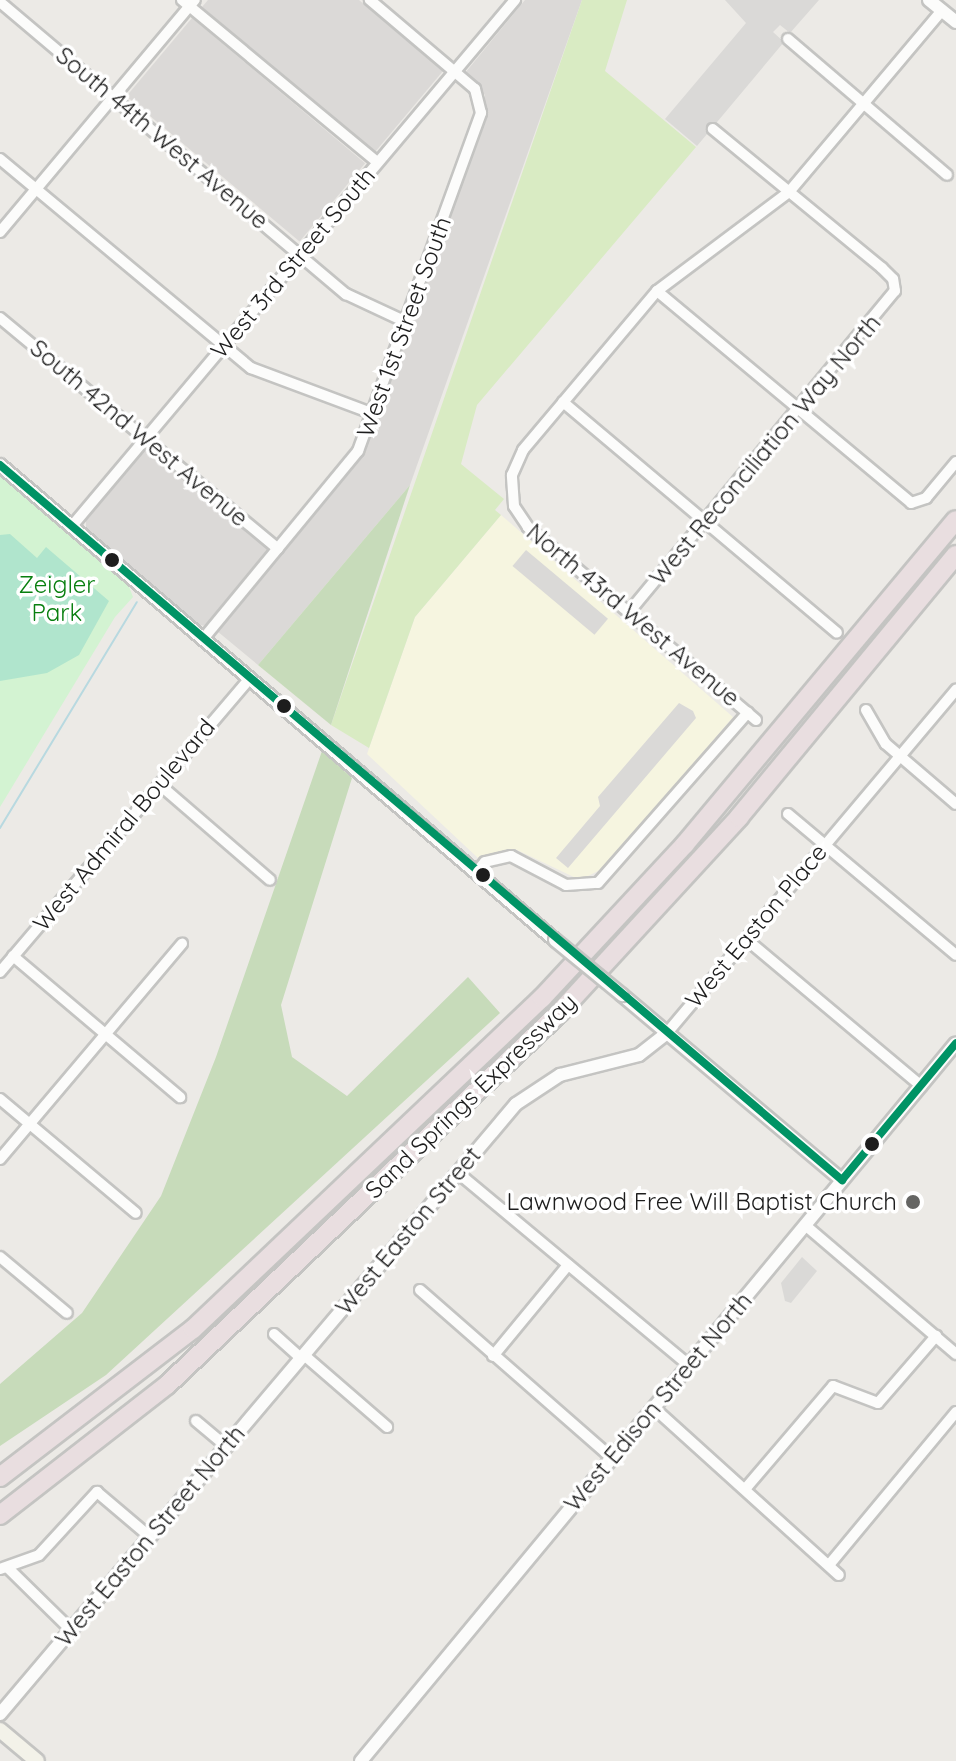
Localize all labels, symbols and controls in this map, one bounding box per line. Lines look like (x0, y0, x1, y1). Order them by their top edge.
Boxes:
street label: South 44th West Avenue (50, 41, 274, 235)
street label: West 3rd Street South (205, 162, 381, 364)
street label: West 1st Street South (351, 213, 457, 441)
street label: West Reconciliation Way North (643, 309, 887, 591)
street label: South 42nd West Avenue (24, 333, 254, 533)
street label: North 43rd West Avenue (521, 518, 745, 712)
unlabelled marker (104, 552, 120, 568)
park label: Zeigler Park (18, 571, 96, 627)
unlabelled marker (276, 698, 292, 714)
street label: West Admiral Boulevard (27, 713, 221, 937)
street label: West Easton Place (679, 838, 833, 1014)
unlabelled marker (475, 867, 491, 883)
street label: Sand Springs Expressway (359, 987, 583, 1205)
unlabelled marker (864, 1136, 880, 1152)
street label: West Easton Street (329, 1141, 487, 1321)
place label: Lawnwood Free Will Baptist Church (506, 1188, 897, 1216)
marker: Lawnwood Free Will Baptist Church (904, 1193, 922, 1211)
street label: West Edison Street North (558, 1287, 758, 1517)
street label: West Easton Street North (49, 1420, 251, 1652)

